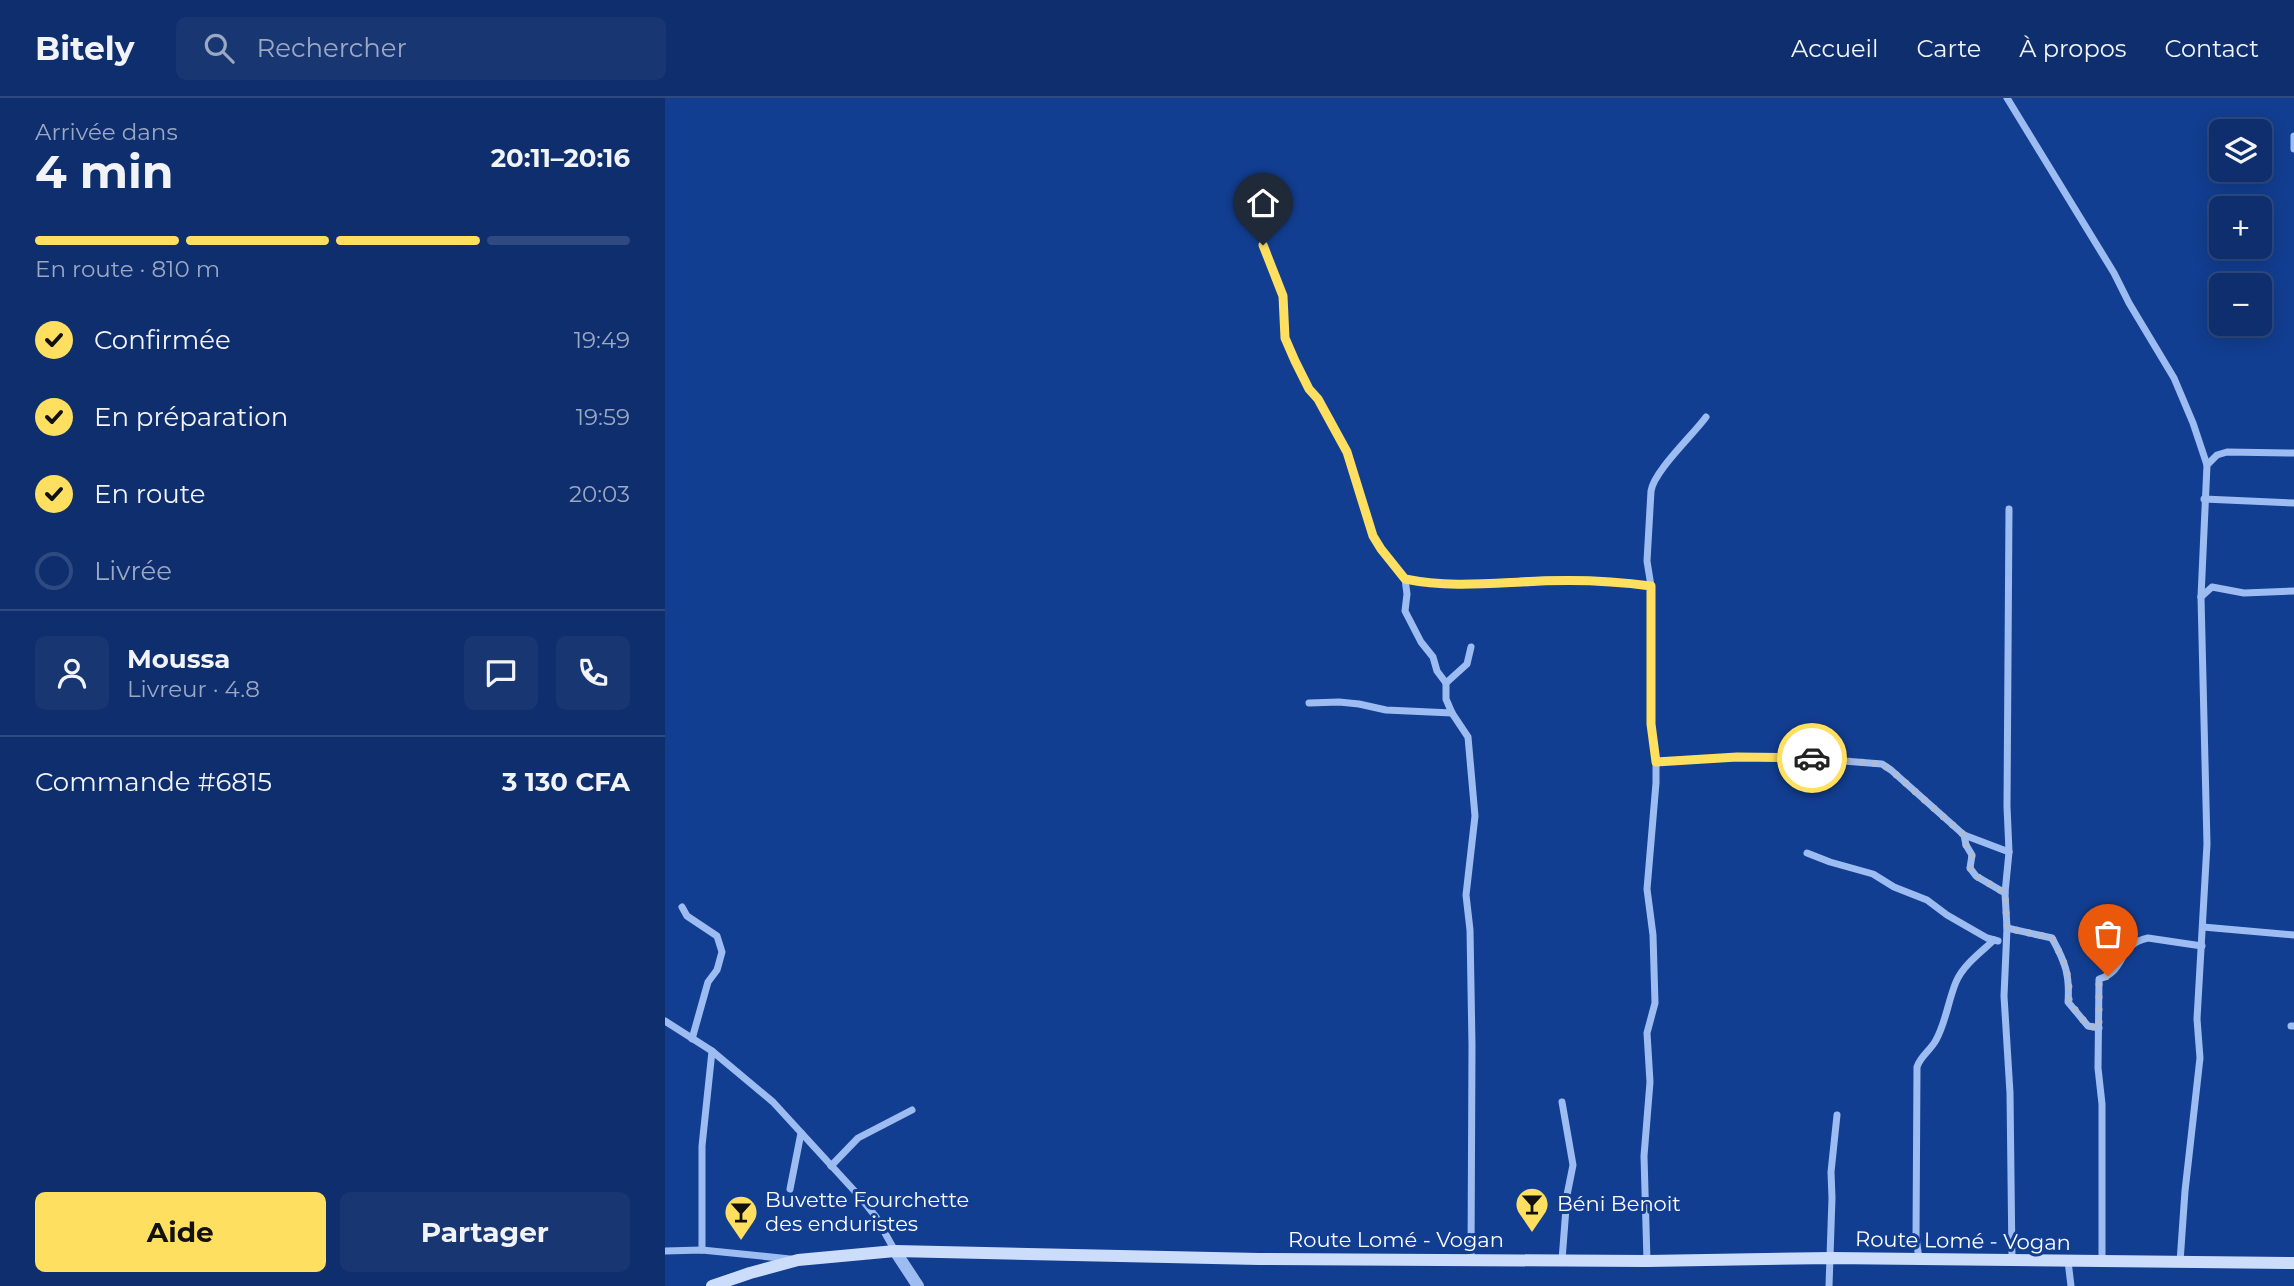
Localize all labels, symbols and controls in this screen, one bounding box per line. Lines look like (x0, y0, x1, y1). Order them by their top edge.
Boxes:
search box (176, 17, 666, 80)
text: Bitely (35, 28, 134, 68)
icon: search (200, 29, 238, 67)
text: Rechercher (256, 32, 407, 64)
text: Accueil (1791, 34, 1878, 63)
text: Carte (1916, 34, 1981, 63)
text: À propos (2019, 34, 2126, 63)
text: Contact (2164, 34, 2259, 63)
text: Arrivée dans (35, 118, 178, 146)
map controls (2209, 119, 2272, 336)
button: layers (2209, 119, 2272, 182)
text: 20:11–20:16 (491, 142, 630, 174)
text: 4 min (35, 143, 174, 200)
pin (1233, 173, 1293, 245)
icon: home (1244, 184, 1282, 222)
button: + (2209, 196, 2272, 259)
text: En route · 810 m (35, 255, 220, 283)
button: − (2209, 273, 2272, 336)
icon: check (35, 321, 73, 359)
text: Confirmée (94, 324, 231, 356)
text: 19:49 (574, 326, 630, 354)
icon: check (35, 398, 73, 436)
text: En préparation (94, 401, 288, 433)
text: 19:59 (576, 403, 630, 431)
icon: check (35, 475, 73, 513)
text: En route (94, 478, 205, 510)
text: 20:03 (569, 480, 630, 508)
text: Livrée (94, 555, 172, 587)
button: person (35, 636, 109, 710)
button: chat (464, 636, 538, 710)
button: phone (556, 636, 630, 710)
text: Moussa (127, 643, 230, 675)
text: Livreur · 4.8 (127, 675, 260, 703)
courier (1777, 723, 1847, 793)
icon: car (1793, 739, 1831, 777)
text: Commande #6815 (35, 766, 272, 798)
text: 3 130 CFA (502, 766, 630, 798)
pin (2078, 904, 2138, 976)
icon: bag (2089, 915, 2127, 953)
bar icon: Béni Benoit (1513, 1185, 1551, 1234)
place label: Buvette Fourchette des enduristes (765, 1187, 969, 1236)
place label: Béni Benoit (1557, 1191, 1681, 1216)
button: Aide (35, 1192, 326, 1272)
button: Partager (340, 1192, 630, 1272)
bar icon: Buvette Fourchette des enduristes (722, 1193, 760, 1242)
street label: Route Lomé - Vogan (1855, 1226, 2071, 1255)
street label: Route Lomé - Vogan (1288, 1227, 1504, 1252)

